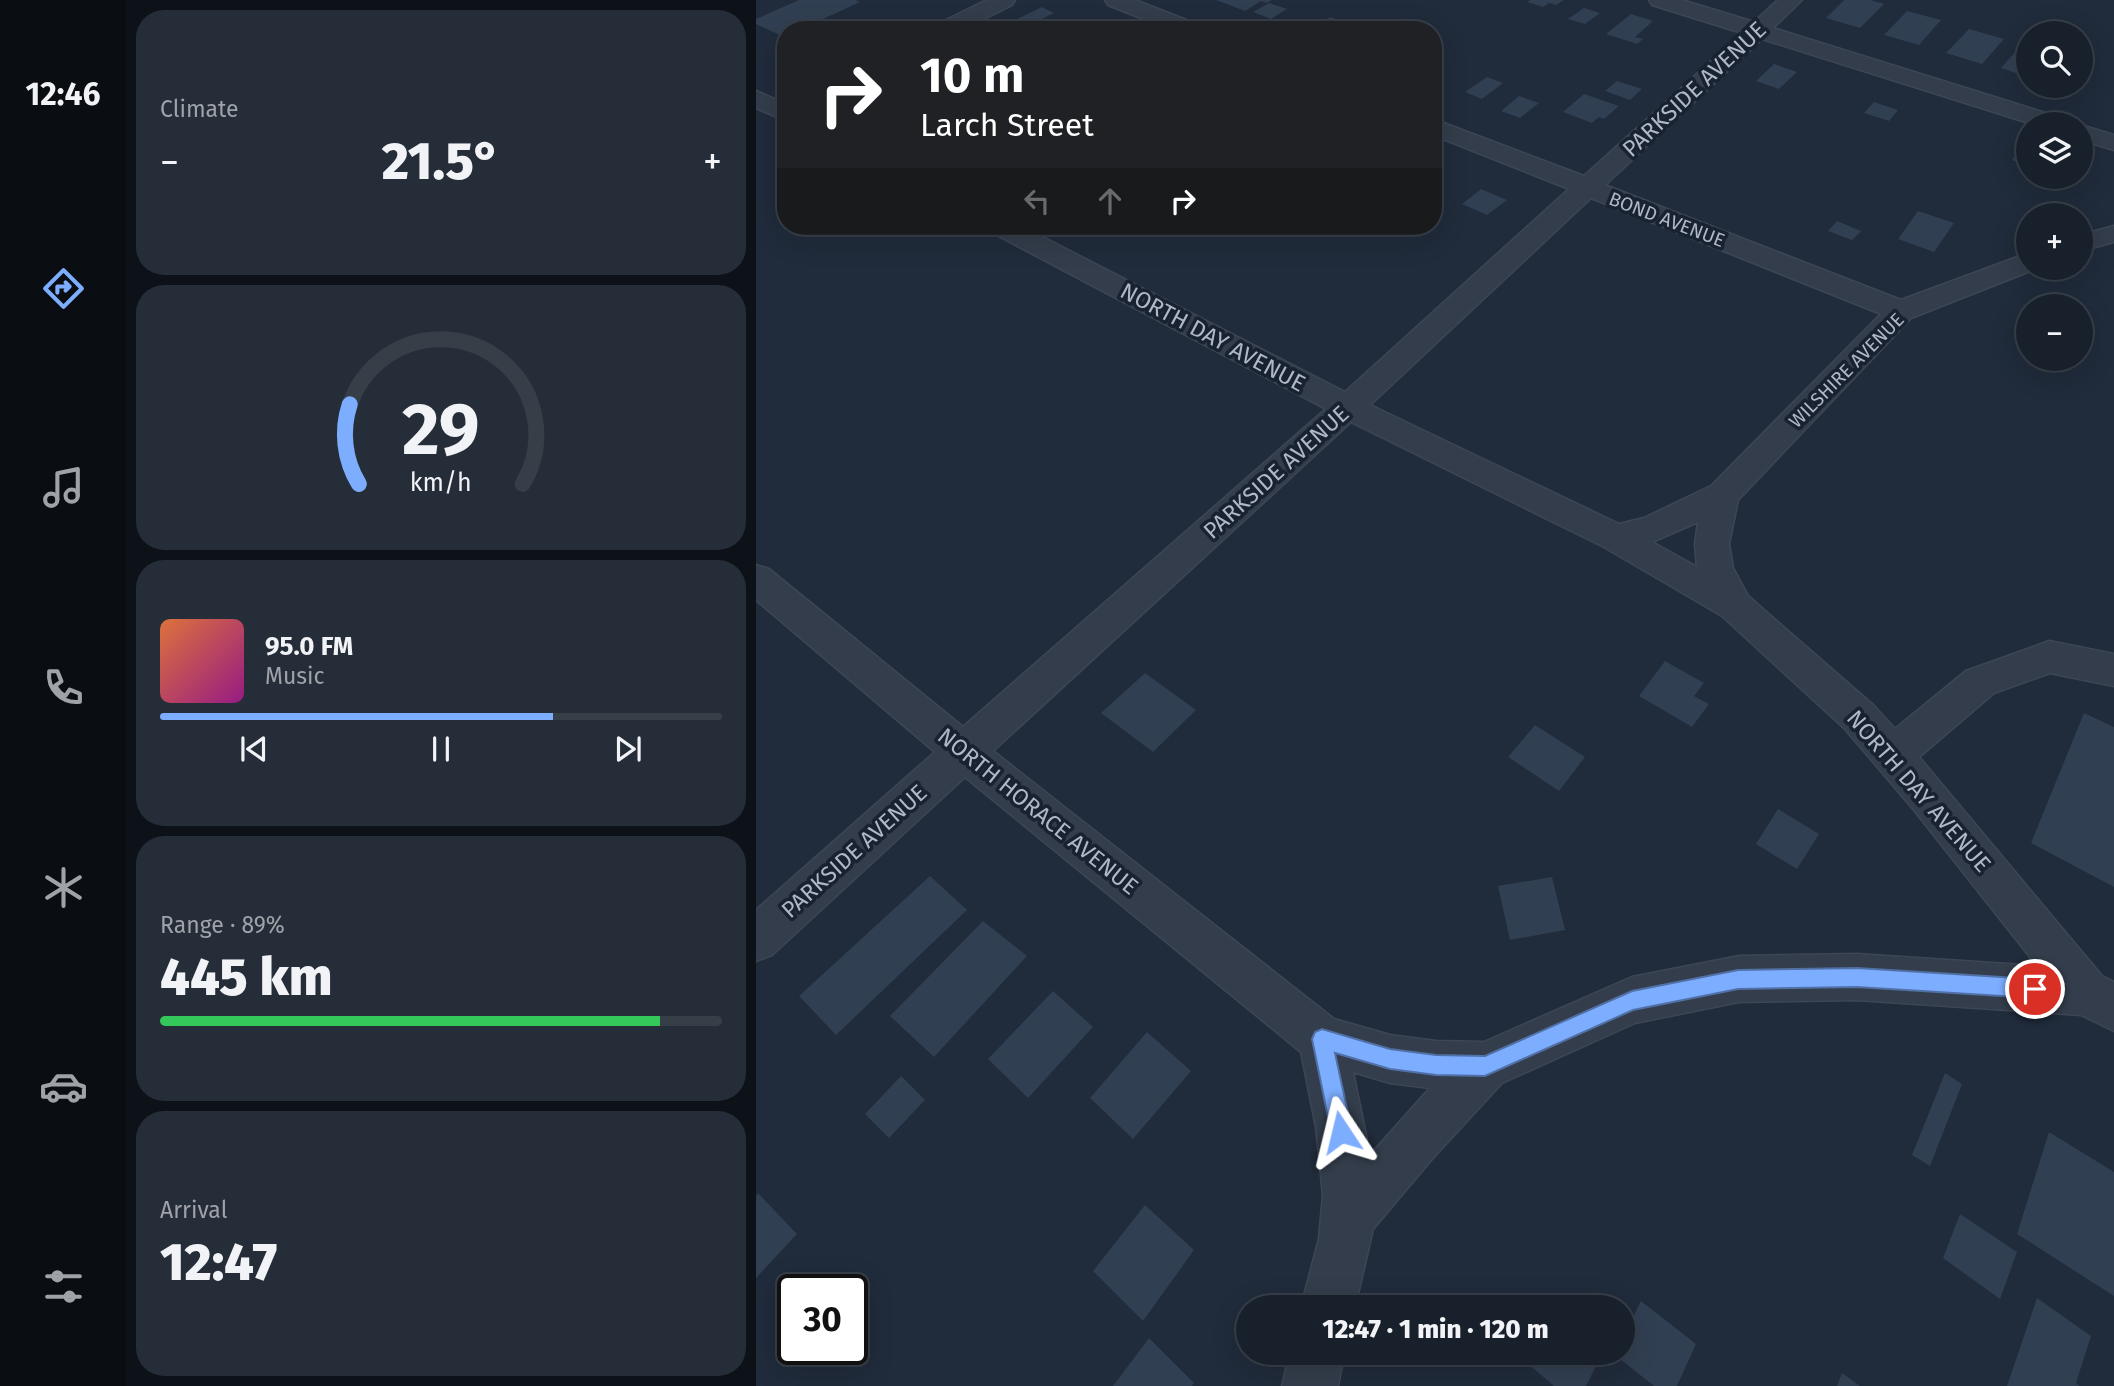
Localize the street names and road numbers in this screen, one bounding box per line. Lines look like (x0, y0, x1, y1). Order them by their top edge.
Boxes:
street label: PARKSIDE AVENUE (1616, 15, 1772, 163)
street label: BOND AVENUE (1606, 187, 1728, 252)
street label: NORTH DAY AVENUE (1116, 276, 1310, 398)
street label: WILSHIRE AVENUE (1784, 308, 1909, 433)
street label: PARKSIDE AVENUE (1197, 399, 1355, 545)
street label: NORTH DAY AVENUE (1841, 704, 1997, 878)
street label: NORTH HORACE AVENUE (932, 722, 1144, 900)
street label: PARKSIDE AVENUE (775, 778, 933, 924)

